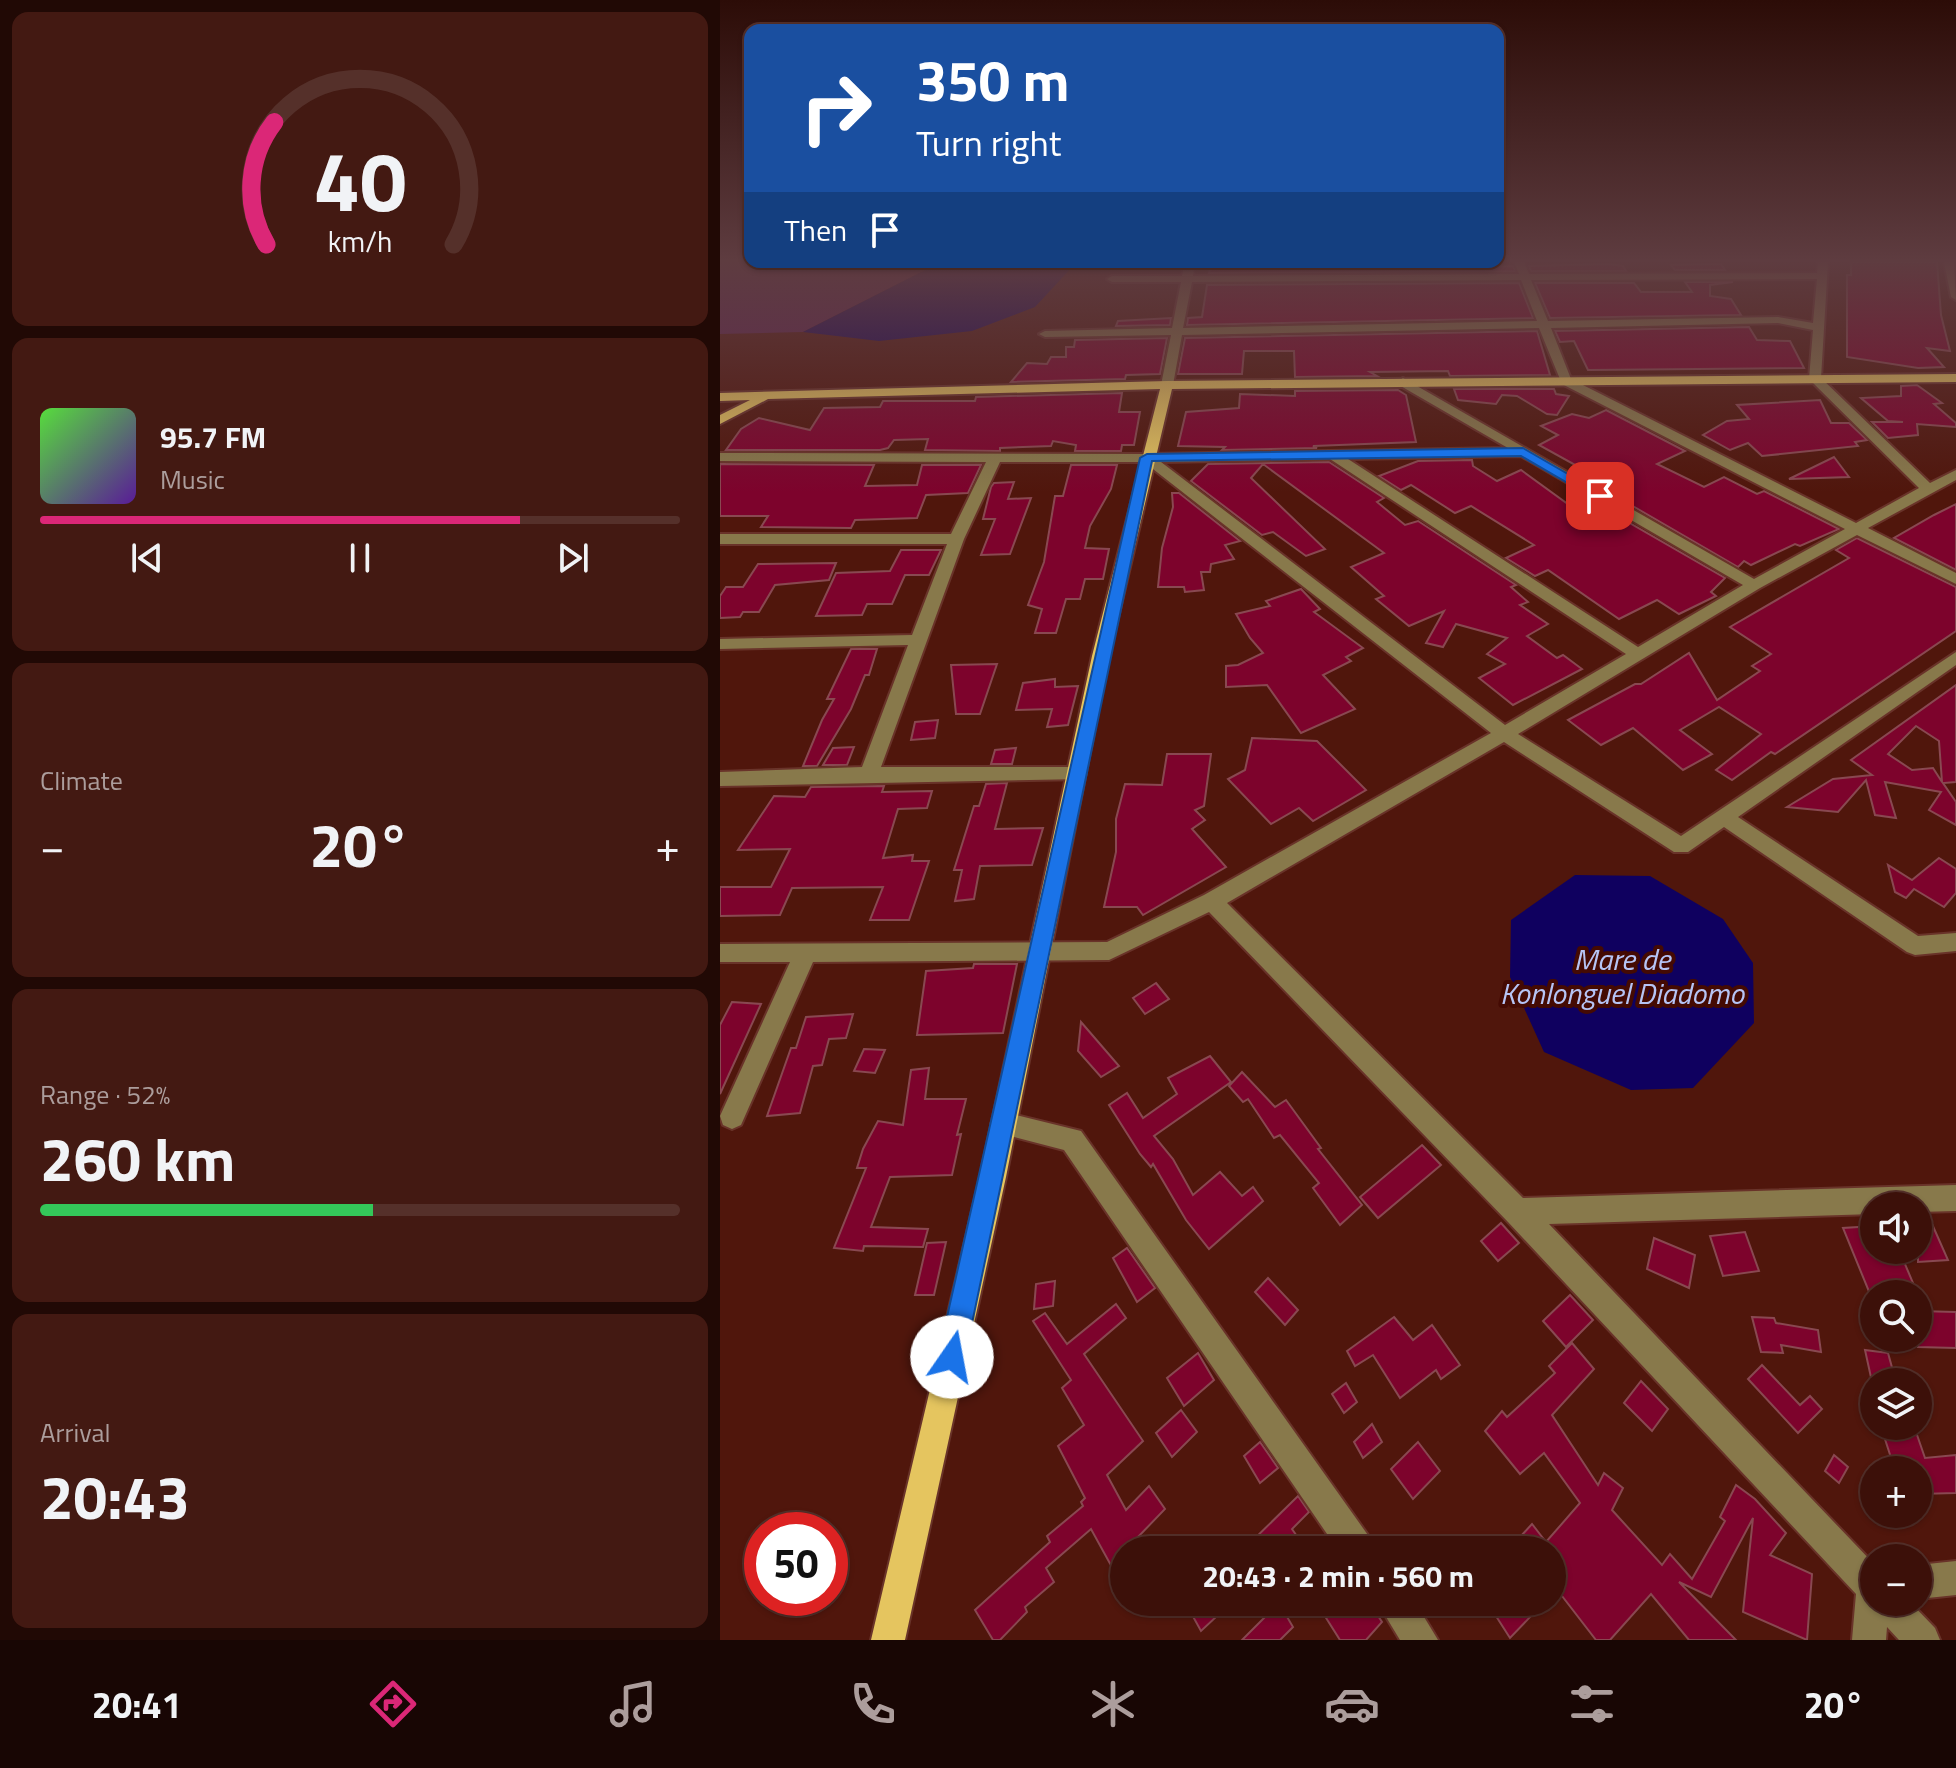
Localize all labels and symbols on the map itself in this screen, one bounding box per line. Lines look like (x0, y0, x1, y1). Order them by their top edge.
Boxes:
pin (1566, 462, 1634, 530)
water label: Mare de Konlonguel Diadomo (1500, 936, 1745, 1016)
position arrow (910, 1315, 994, 1399)
speed limit sign: 50 (744, 1512, 848, 1616)

